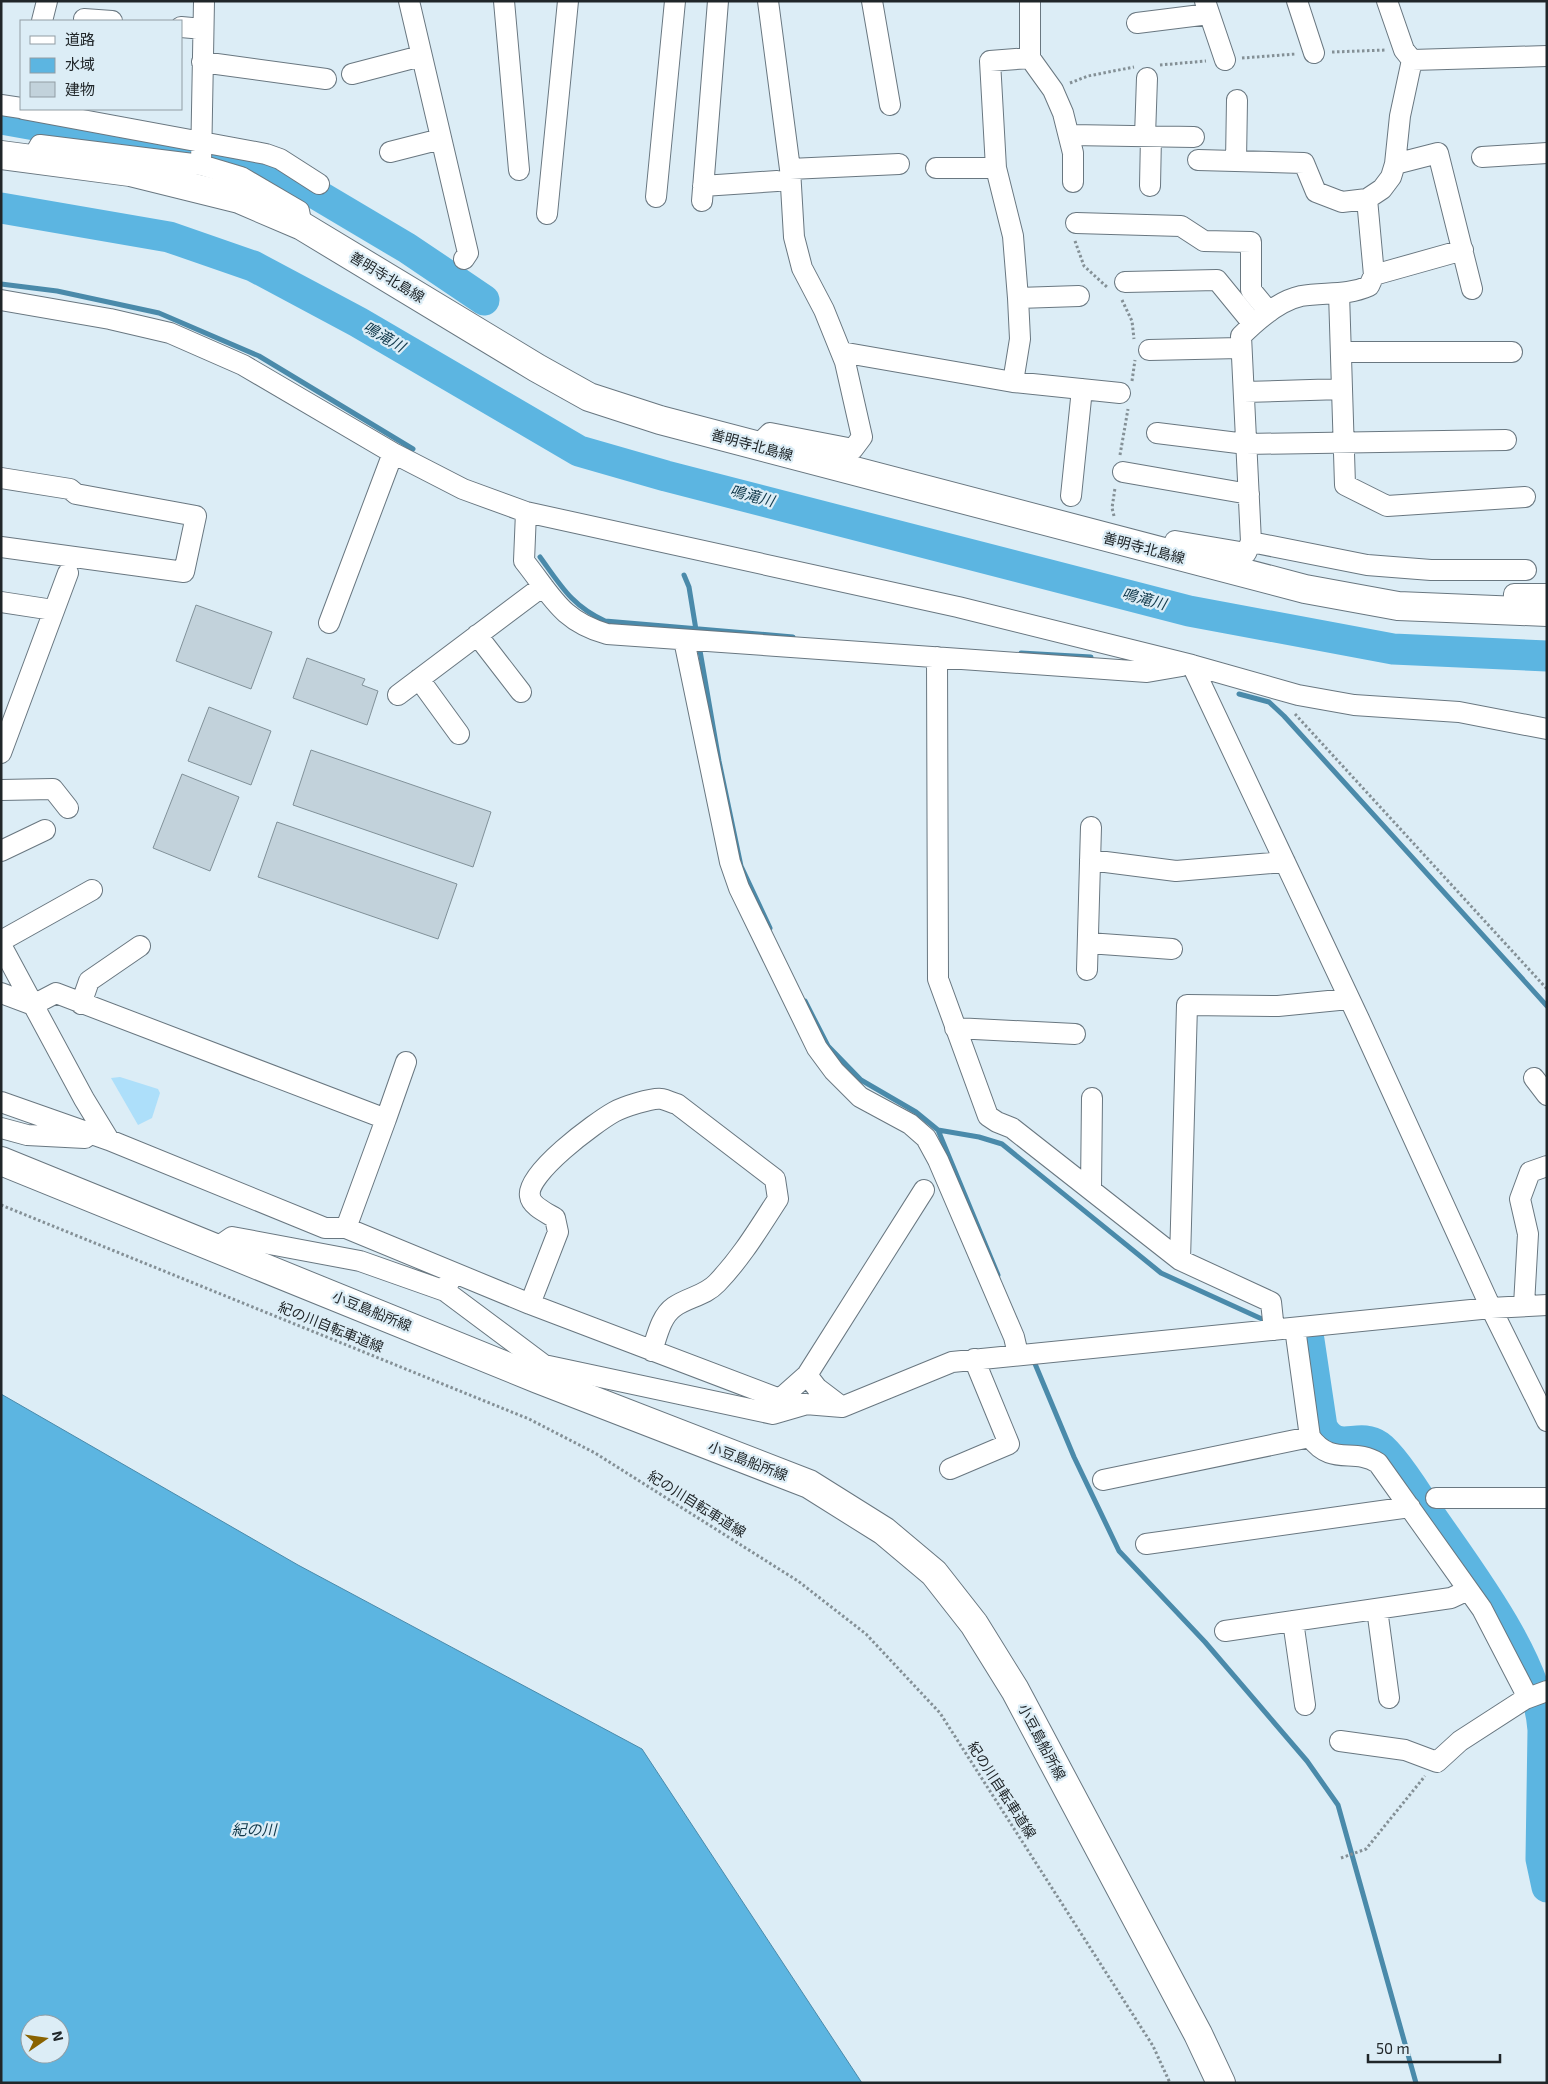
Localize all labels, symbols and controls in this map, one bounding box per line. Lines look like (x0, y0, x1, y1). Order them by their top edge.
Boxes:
legend (20, 20, 182, 110)
text: 道路 (65, 30, 95, 48)
text: 水域 (65, 55, 95, 73)
text: 建物 (65, 80, 95, 98)
street label: 善明寺北島線 (347, 248, 428, 305)
water label: 鳴滝川 (361, 317, 410, 356)
street label: 善明寺北島線 (709, 425, 795, 464)
water label: 鳴滝川 (728, 481, 778, 510)
street label: 善明寺北島線 (1101, 528, 1187, 567)
water label: 鳴滝川 (1120, 584, 1170, 613)
street label: 小豆島船所線 (330, 1287, 414, 1334)
street label: 紀の川自転車道線 (276, 1298, 386, 1355)
street label: 小豆島船所線 (706, 1438, 790, 1484)
street label: 紀の川自転車道線 (645, 1467, 749, 1540)
street label: 小豆島船所線 (1015, 1701, 1070, 1783)
street label: 紀の川自転車道線 (965, 1738, 1040, 1841)
water label: 紀の川 (231, 1820, 278, 1838)
north arrow (20, 2014, 70, 2064)
text: N (49, 2029, 68, 2043)
scale bar (1368, 2032, 1500, 2064)
text: 50 m (1376, 2039, 1410, 2057)

